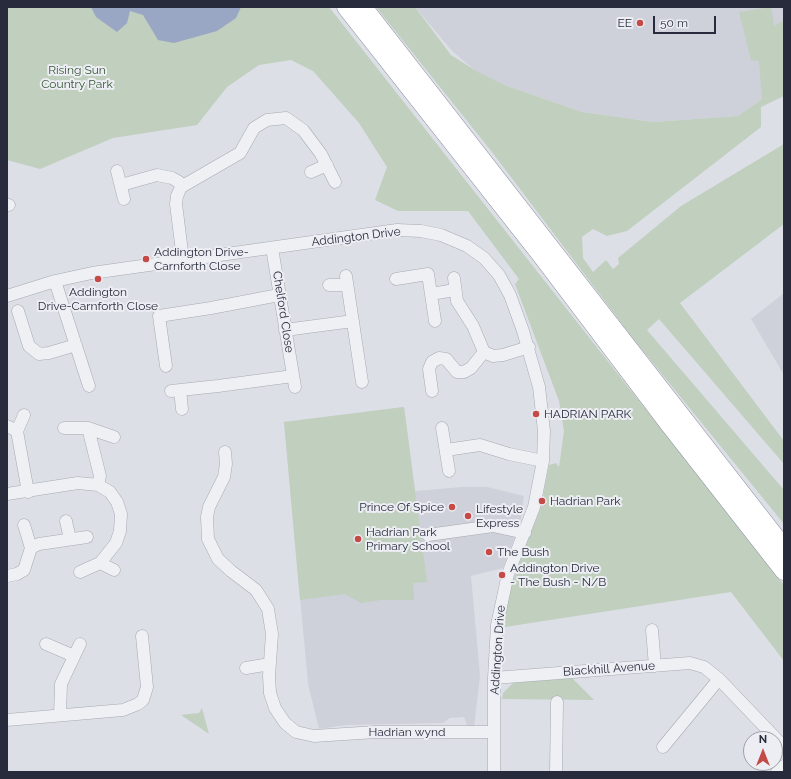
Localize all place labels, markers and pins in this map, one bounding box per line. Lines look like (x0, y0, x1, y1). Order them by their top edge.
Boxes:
place label: EE (617, 16, 632, 30)
marker: EE (635, 18, 645, 28)
place label: Addington Drive- Carnforth Close (154, 245, 249, 273)
marker: Addington Drive- Carnforth Close (141, 254, 151, 264)
marker: Addington Drive-Carnforth Close (93, 274, 103, 284)
place label: Addington Drive-Carnforth Close (38, 285, 158, 313)
place label: HADRIAN PARK (544, 407, 631, 421)
marker: HADRIAN PARK (531, 409, 541, 419)
place label: Hadrian Park (550, 494, 621, 508)
marker: Hadrian Park (537, 496, 547, 506)
place label: Prince Of Spice (359, 500, 444, 514)
marker: Prince Of Spice (447, 502, 457, 512)
place label: Lifestyle Express (476, 502, 523, 530)
marker: Lifestyle Express (463, 511, 473, 521)
place label: Hadrian Park Primary School (366, 525, 450, 553)
marker: Hadrian Park Primary School (353, 534, 363, 544)
place label: The Bush (497, 545, 549, 559)
marker: The Bush (484, 547, 494, 557)
place label: Addington Drive - The Bush - N/B (510, 561, 606, 589)
marker: Addington Drive - The Bush - N/B (497, 570, 507, 580)

